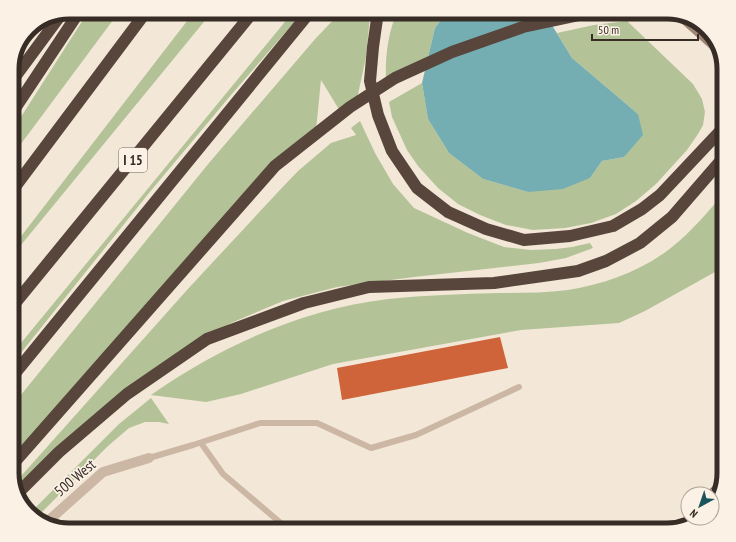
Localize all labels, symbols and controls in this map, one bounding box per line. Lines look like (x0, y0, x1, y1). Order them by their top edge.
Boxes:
scale bar (592, 16, 698, 42)
text: 50 m (598, 22, 619, 37)
road number: I 15 (119, 148, 147, 172)
street label: 500 West (50, 455, 99, 500)
north arrow (680, 486, 720, 526)
text: N (687, 506, 700, 521)

